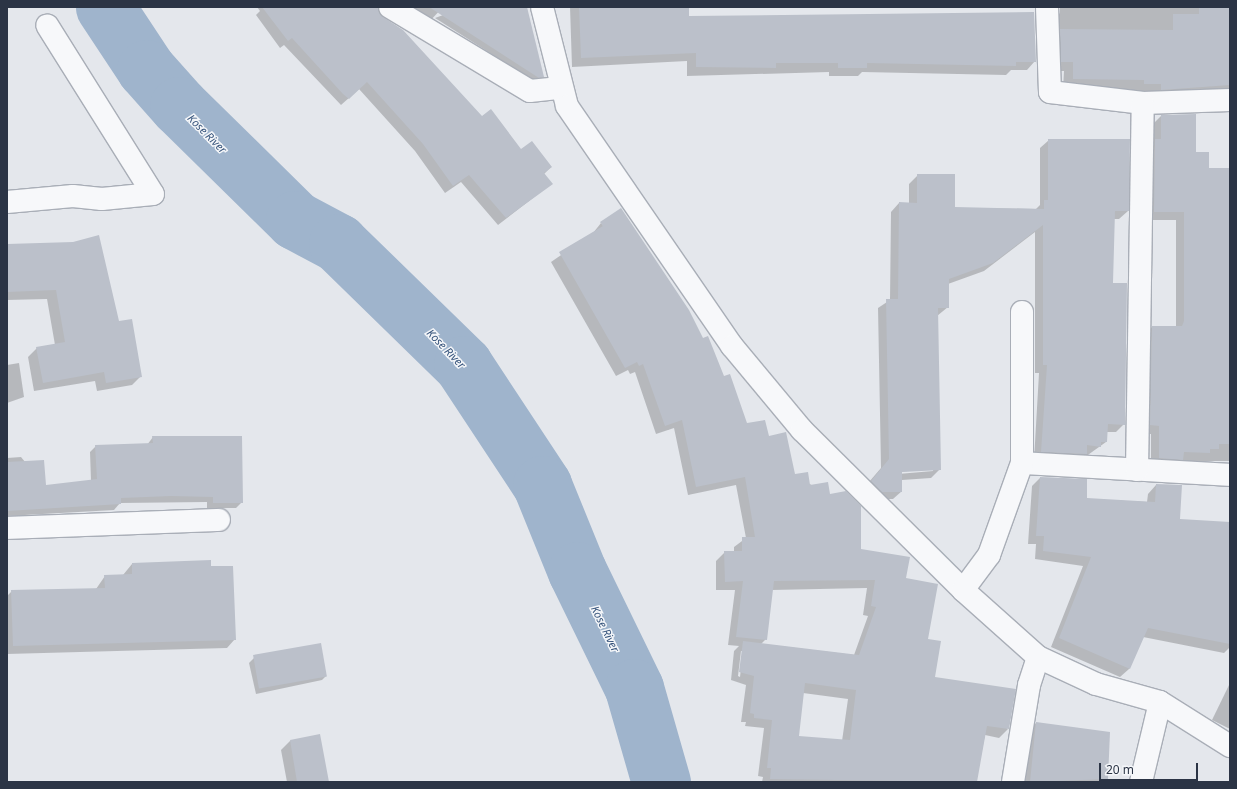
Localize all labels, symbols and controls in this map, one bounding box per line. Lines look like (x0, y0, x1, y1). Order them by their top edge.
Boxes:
water label: Kose River (185, 112, 229, 156)
water label: Kose River (424, 327, 468, 371)
water label: Kose River (588, 604, 622, 654)
scale bar (1101, 755, 1200, 781)
text: 20 m (1106, 761, 1134, 778)

